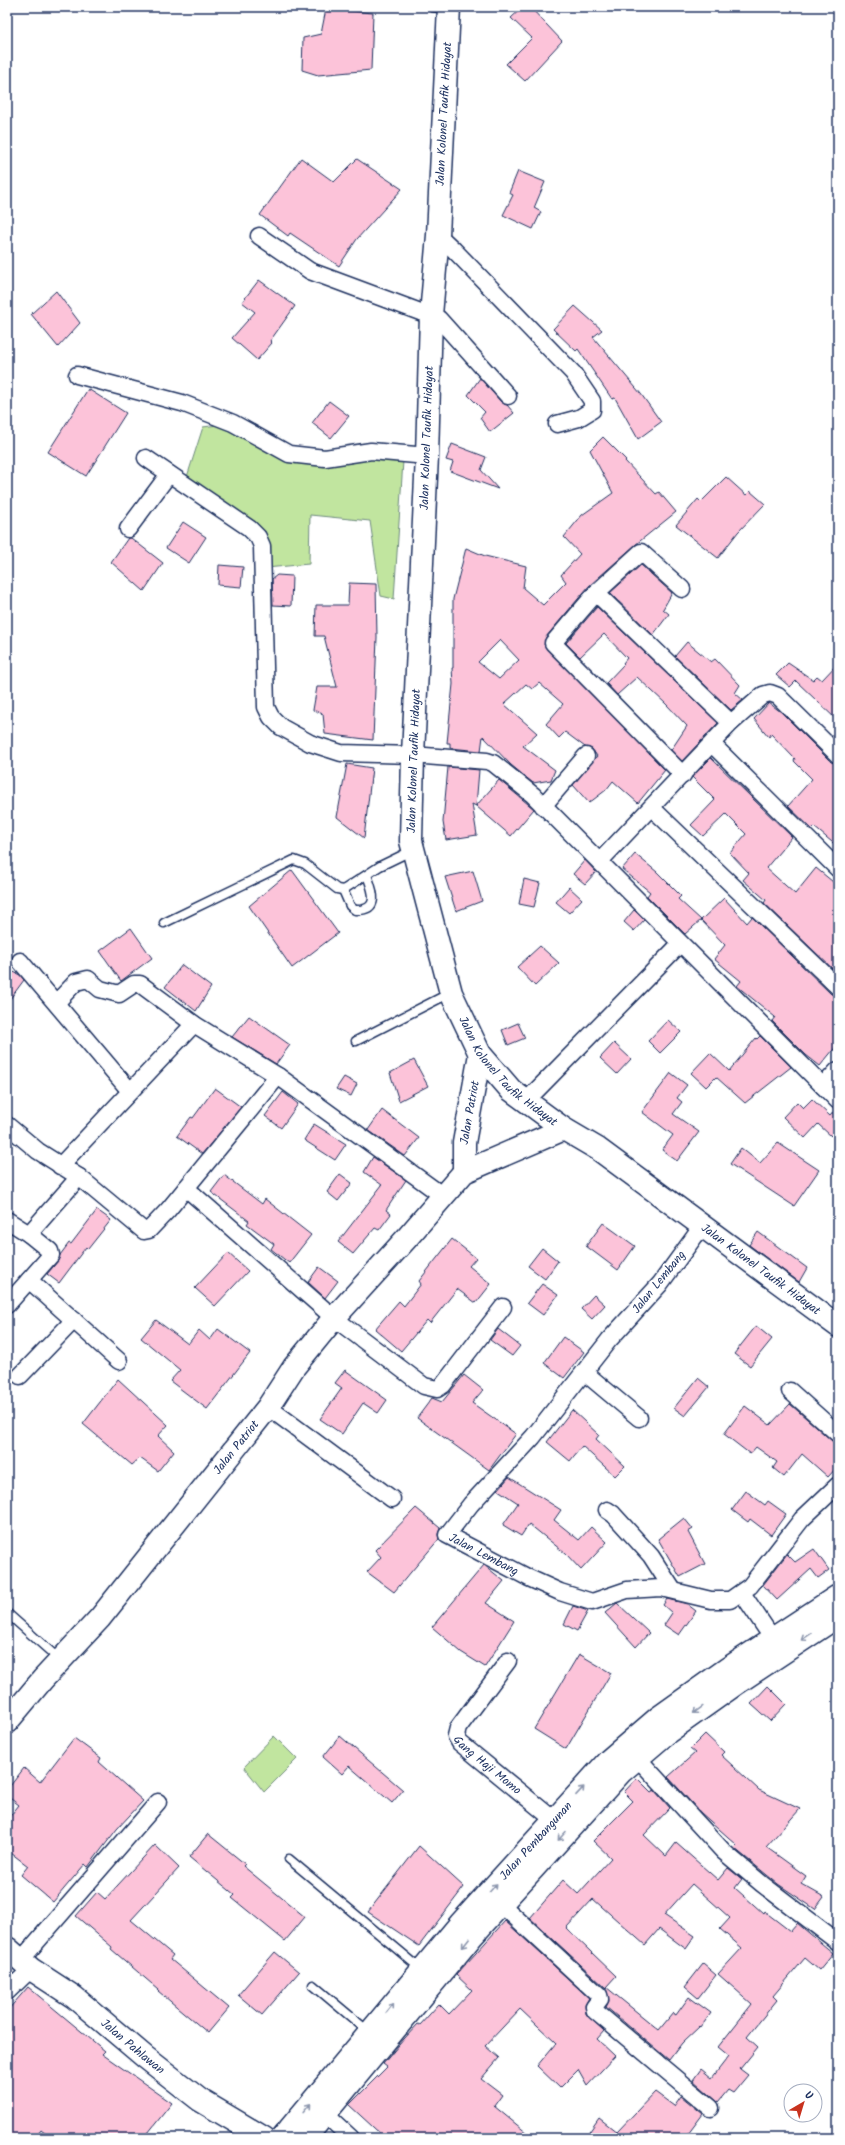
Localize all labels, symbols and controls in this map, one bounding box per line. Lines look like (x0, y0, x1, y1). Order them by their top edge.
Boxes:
street label: Jalan Kolonel Taufik Hidayat (431, 41, 457, 187)
street label: Jalan Kolonel Taufik Hidayat (415, 365, 439, 511)
street label: Jalan Kolonel Taufik Hidayat (402, 688, 426, 834)
street label: Jalan Kolonel Taufik Hidayat (454, 1013, 562, 1131)
street label: Jalan Patriot (454, 1079, 485, 1146)
street label: Jalan Kolonel Taufik Hidayat (697, 1219, 825, 1320)
street label: Jalan Lembang (628, 1246, 691, 1318)
street label: Jalan Patriot (208, 1416, 264, 1478)
street label: Jalan Lembang (445, 1528, 522, 1581)
one-way arrow (800, 1633, 811, 1641)
one-way arrow (693, 1706, 704, 1715)
street label: Gang Haji Momo (448, 1732, 526, 1799)
one-way arrow (575, 1787, 584, 1797)
street label: Jalan Pembangunan (495, 1797, 577, 1884)
one-way arrow (558, 1831, 567, 1841)
one-way arrow (488, 1883, 497, 1893)
one-way arrow (461, 1938, 470, 1949)
one-way arrow (386, 2003, 395, 2014)
street label: Jalan Pahlawan (97, 2014, 169, 2079)
north arrow (783, 2083, 823, 2123)
text: U (800, 2087, 817, 2105)
one-way arrow (303, 2103, 312, 2114)

